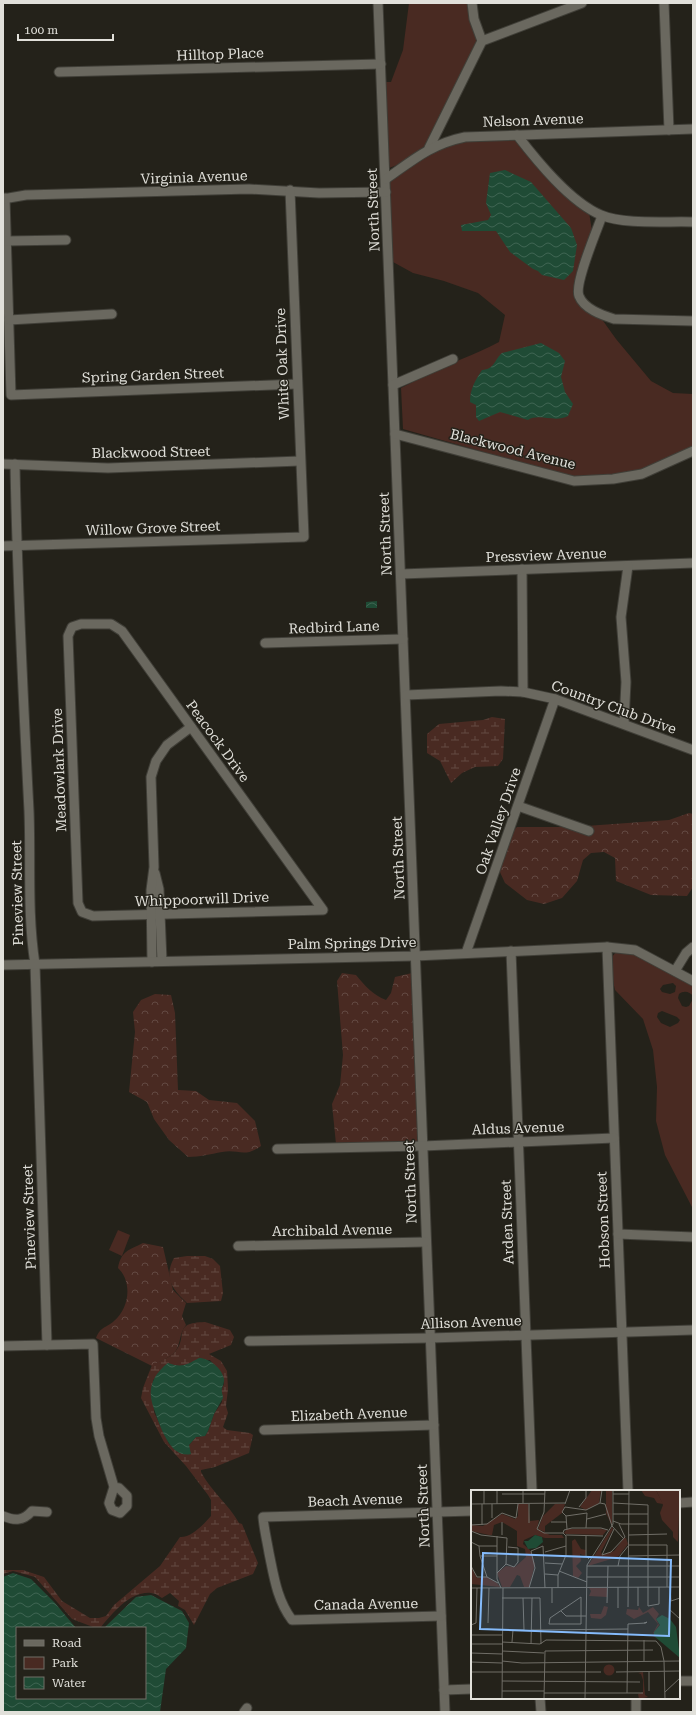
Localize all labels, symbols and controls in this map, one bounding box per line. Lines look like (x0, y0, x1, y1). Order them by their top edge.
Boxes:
scale bar (18, 16, 113, 42)
text: 100 m (24, 23, 58, 37)
street label: Hilltop Place (176, 44, 264, 64)
street label: Nelson Avenue (482, 110, 584, 130)
street label: Virginia Avenue (140, 167, 248, 187)
street label: North Street (364, 168, 382, 252)
street label: White Oak Drive (272, 307, 292, 420)
street label: Spring Garden Street (82, 365, 224, 385)
street label: Blackwood Avenue (449, 426, 578, 472)
street label: Blackwood Street (91, 443, 211, 461)
street label: North Street (376, 492, 394, 576)
street label: Willow Grove Street (85, 518, 221, 538)
street label: Pressview Avenue (485, 545, 607, 565)
street label: Redbird Lane (288, 617, 380, 637)
street label: Country Club Drive (549, 677, 679, 737)
street label: Peacock Drive (183, 697, 253, 785)
street label: Meadowlark Drive (49, 708, 69, 832)
street label: Oak Valley Drive (472, 765, 524, 877)
street label: North Street (389, 816, 407, 900)
street label: Pineview Street (8, 840, 26, 946)
street label: Whippoorwill Drive (135, 889, 270, 909)
street label: Palm Springs Drive (288, 934, 417, 952)
street label: Aldus Avenue (472, 1118, 565, 1138)
street label: North Street (401, 1140, 419, 1224)
street label: Pineview Street (19, 1164, 39, 1270)
street label: Hobson Street (593, 1171, 613, 1269)
street label: Arden Street (498, 1179, 516, 1265)
street label: Archibald Avenue (272, 1221, 393, 1239)
street label: Allison Avenue (420, 1312, 522, 1332)
street label: Elizabeth Avenue (290, 1404, 408, 1424)
street label: North Street (414, 1464, 432, 1548)
street label: Beach Avenue (307, 1490, 403, 1510)
inset map (471, 1490, 680, 1699)
street label: Canada Avenue (314, 1595, 419, 1613)
legend (16, 1627, 146, 1699)
text: Road (52, 1636, 82, 1650)
text: Park (52, 1656, 79, 1670)
text: Water (52, 1676, 86, 1690)

